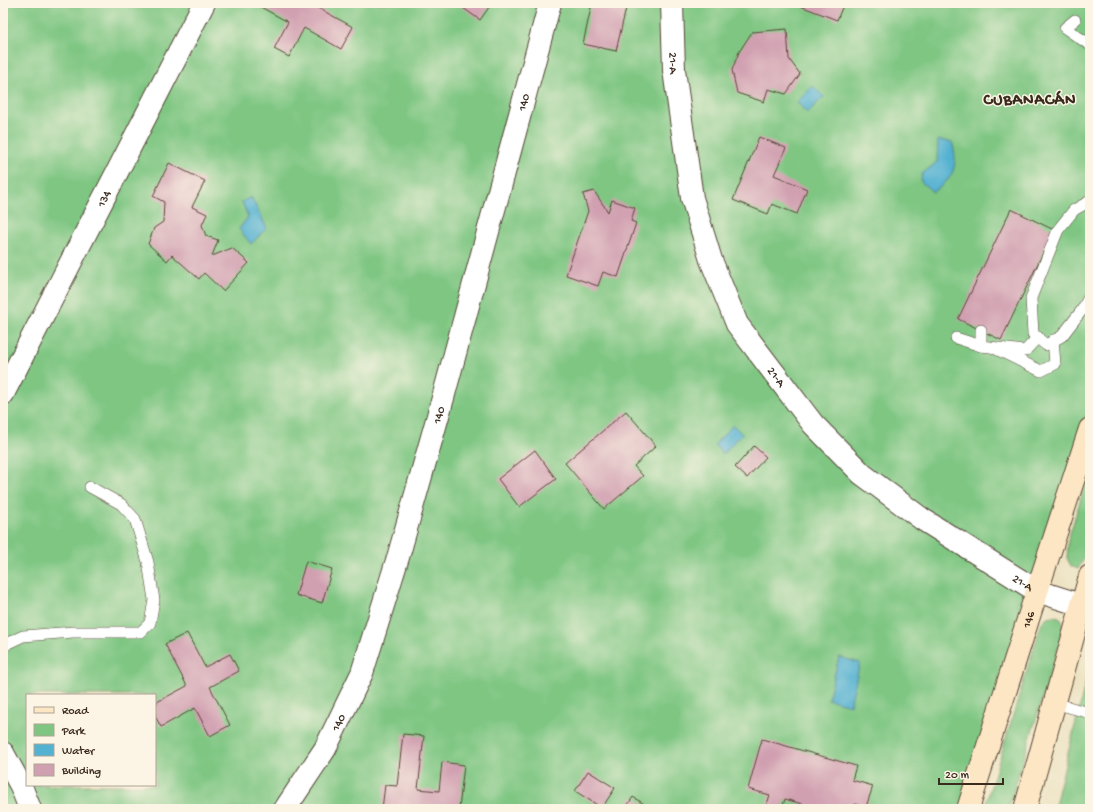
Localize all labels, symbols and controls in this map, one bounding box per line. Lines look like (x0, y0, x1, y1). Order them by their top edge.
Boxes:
street label: 21-A (664, 52, 680, 76)
district label: CUBANACÁN (983, 90, 1076, 111)
street label: 140 (516, 92, 534, 114)
street label: 134 (95, 188, 116, 211)
street label: 21-A (763, 365, 788, 391)
street label: 140 (431, 405, 449, 426)
street label: 21-A (1009, 572, 1036, 596)
street label: 146 (1020, 609, 1039, 631)
legend (26, 694, 156, 786)
text: Road (62, 705, 89, 719)
street label: 140 (329, 712, 350, 735)
text: Park (61, 725, 87, 739)
text: Water (62, 745, 96, 759)
scale bar (939, 760, 1003, 786)
text: Building (61, 765, 101, 779)
text: 20 m (945, 769, 970, 783)

